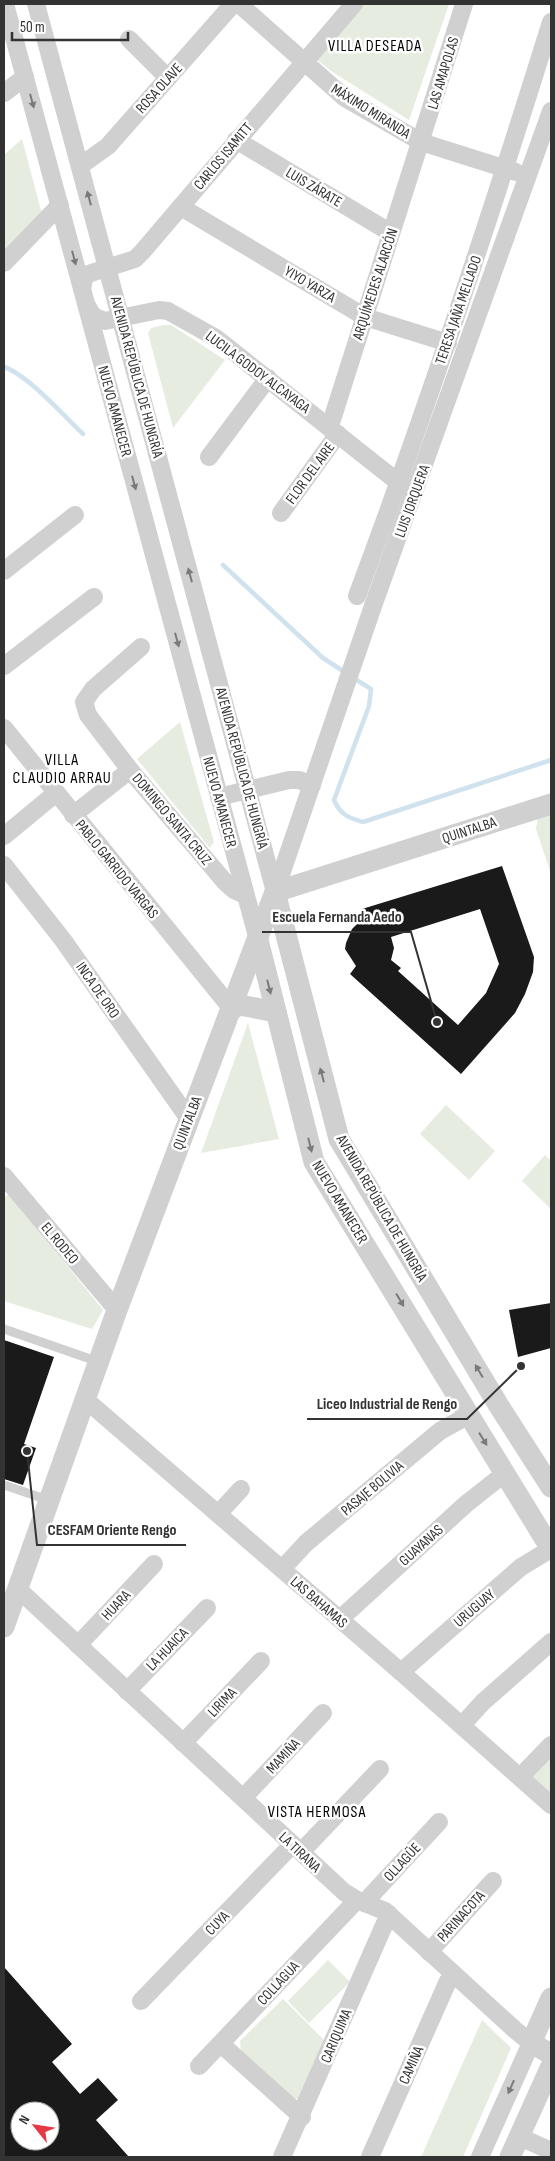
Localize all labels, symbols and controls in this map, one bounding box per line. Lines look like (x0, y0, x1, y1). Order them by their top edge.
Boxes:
scale bar (12, 10, 129, 42)
text: 50 m (20, 18, 45, 37)
street label: LAS AMAPOLAS (423, 35, 464, 112)
district label: VILLA DESEADA (328, 37, 422, 56)
street label: ROSA OLAVE (132, 59, 187, 117)
street label: MÁXIMO MIRANDA (328, 80, 414, 144)
one-way arrow (28, 94, 36, 109)
street label: CARLOS ISAMITT (190, 119, 257, 194)
street label: LUIS ZÁRATE (282, 163, 345, 212)
one-way arrow (85, 191, 93, 206)
street label: ARQUÍMEDES ALARCÓN (348, 226, 402, 343)
one-way arrow (70, 251, 78, 266)
street label: TERESA JAÑA MELLADO (431, 253, 486, 367)
street label: YIYO YARZA (281, 262, 339, 307)
street label: AVENIDA REPÚBLICA DE HUNGRÍA (106, 293, 167, 460)
street label: LUCILA GODOY ALCAYAGA (202, 327, 314, 418)
street label: NUEVO AMANECER (93, 364, 136, 459)
street label: FLOR DEL AIRE (282, 439, 339, 508)
street label: LUIS JORQUERA (391, 462, 435, 540)
one-way arrow (131, 475, 139, 490)
one-way arrow (186, 567, 194, 582)
one-way arrow (173, 632, 181, 647)
street label: AVENIDA REPÚBLICA DE HUNGRÍA (211, 684, 272, 851)
district label: VILLA CLAUDIO ARRAU (12, 751, 112, 788)
street label: NUEVO AMANECER (198, 755, 241, 850)
street label: DOMINGO SANTA CRUZ (128, 769, 216, 869)
street label: QUINTALBA (440, 813, 499, 848)
street label: PABLO GARRIDO VARGAS (71, 816, 162, 923)
callout: Escuela Fernanda Aedo (262, 901, 411, 932)
text: Escuela Fernanda Aedo (272, 908, 402, 927)
street label: INCA DE ORO (71, 958, 124, 1022)
one-way arrow (266, 980, 274, 995)
one-way arrow (318, 1067, 326, 1082)
street label: QUINTALBA (169, 1093, 207, 1153)
street label: AVENIDA REPÚBLICA DE HUNGRÍA (331, 1131, 432, 1286)
one-way arrow (306, 1137, 314, 1152)
street label: NUEVO AMANECER (307, 1157, 372, 1247)
street label: EL RODEO (37, 1218, 83, 1268)
one-way arrow (395, 1294, 404, 1307)
one-way arrow (474, 1365, 483, 1378)
callout: Liceo Industrial de Rengo (307, 1388, 467, 1419)
text: Liceo Industrial de Rengo (317, 1395, 457, 1414)
one-way arrow (479, 1433, 488, 1446)
street label: PASAJE BOLIVIA (337, 1456, 408, 1520)
callout: CESFAM Oriente Rengo (37, 1514, 186, 1545)
text: CESFAM Oriente Rengo (47, 1521, 177, 1540)
street label: GUAYANAS (395, 1521, 447, 1570)
street label: LAS BAHAMAS (286, 1572, 351, 1632)
street label: URUGUAY (450, 1585, 499, 1631)
street label: HUARA (98, 1586, 136, 1624)
street label: LA HUAICA (142, 1623, 193, 1675)
street label: LIRIMA (204, 1683, 241, 1721)
street label: MAMIÑA (262, 1734, 305, 1778)
district label: VISTA HERMOSA (268, 1803, 366, 1822)
street label: LA TIRANA (275, 1828, 325, 1877)
street label: OLLAGÜE (380, 1839, 425, 1886)
street label: PARINACOTA (433, 1886, 490, 1946)
street label: CUYA (201, 1907, 234, 1940)
street label: COLLAGUA (253, 1957, 304, 2009)
street label: CARIQUIMA (317, 2006, 357, 2066)
street label: CAMIÑA (395, 2043, 428, 2087)
one-way arrow (507, 2080, 515, 2094)
north arrow (10, 2101, 60, 2151)
text: N (15, 2112, 33, 2127)

